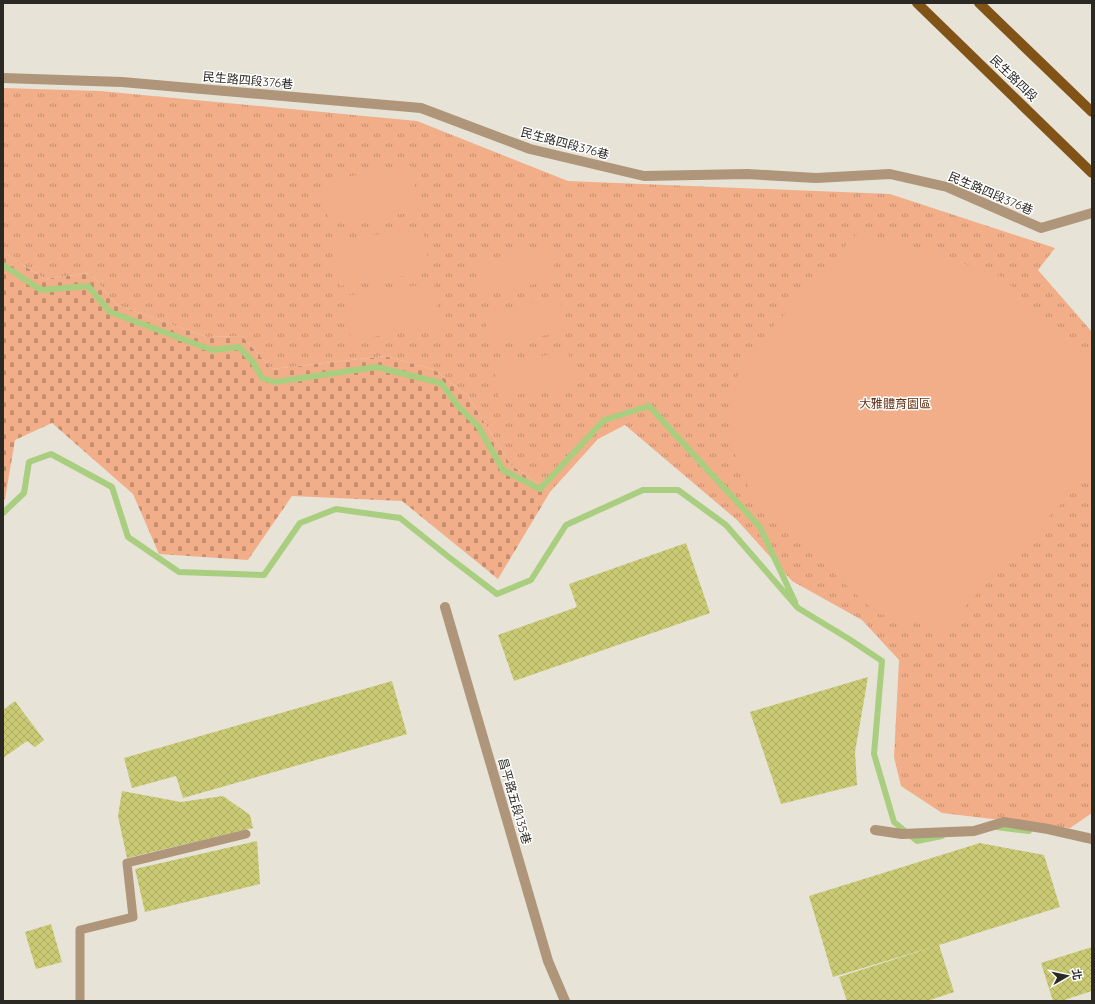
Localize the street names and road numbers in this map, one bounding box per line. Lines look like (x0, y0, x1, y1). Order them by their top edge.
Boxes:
street label: 民生路四段 (987, 52, 1041, 104)
street label: 民生路四段376巷 (202, 69, 294, 91)
street label: 民生路四段376巷 (519, 124, 611, 162)
street label: 民生路四段376巷 (946, 168, 1036, 218)
street label: 昌平路五段135巷 (495, 756, 535, 846)

